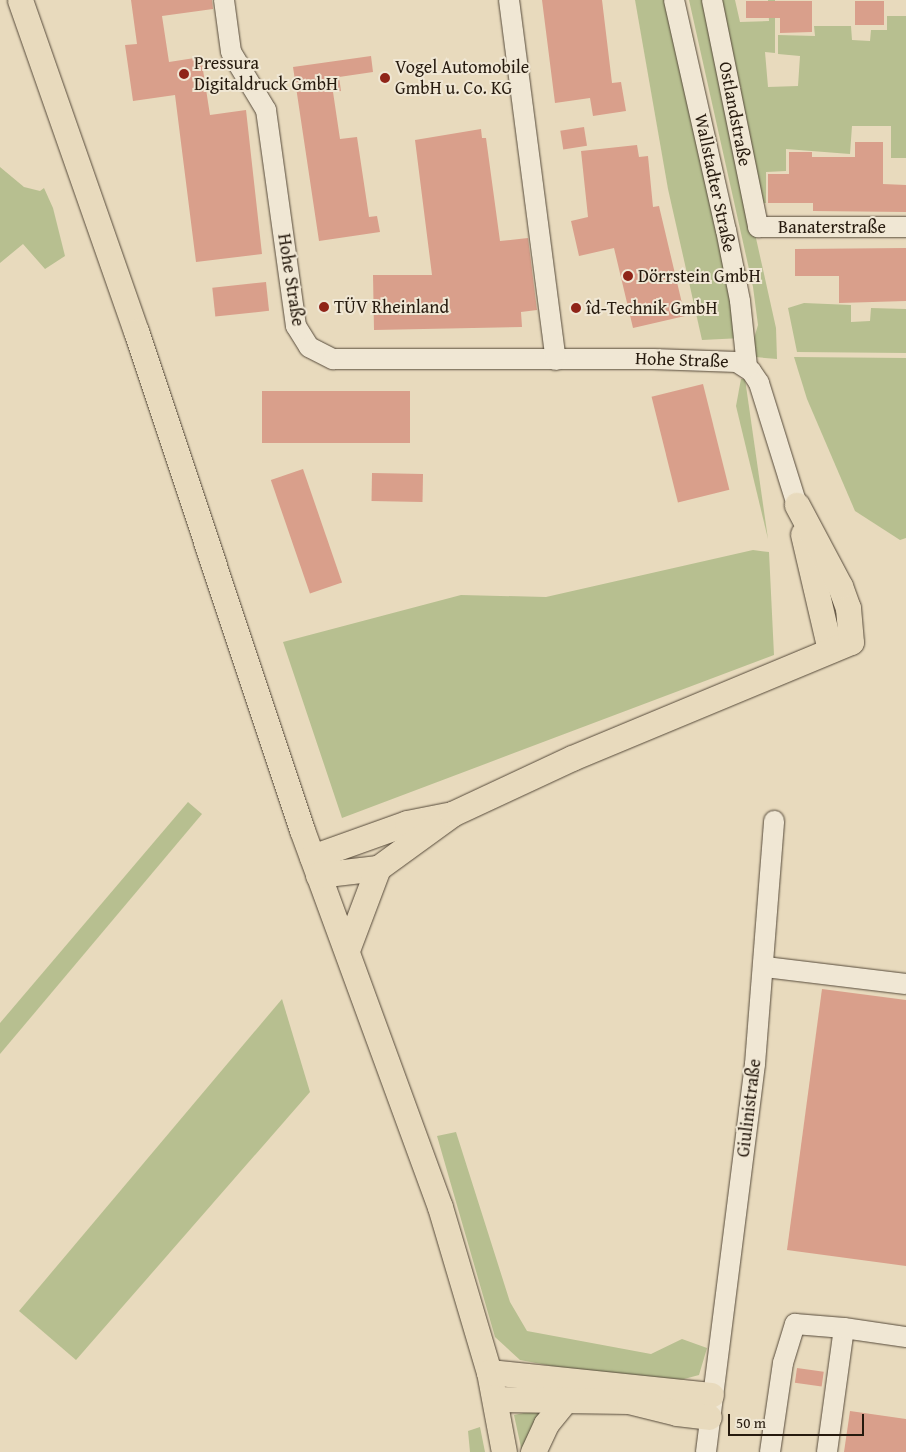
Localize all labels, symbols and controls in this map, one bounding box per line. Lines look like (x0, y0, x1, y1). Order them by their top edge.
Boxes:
place label: Pressura Digitaldruck GmbH (194, 53, 338, 96)
place label: Vogel Automobile GmbH u. Co. KG (395, 57, 529, 100)
street label: Ostlandstraße (714, 60, 756, 168)
marker: Pressura Digitaldruck GmbH (178, 68, 190, 80)
marker: Vogel Automobile GmbH u. Co. KG (379, 72, 391, 84)
street label: Wallstadter Straße (690, 112, 740, 254)
street label: Banaterstraße (778, 216, 886, 238)
street label: Hohe Straße (273, 232, 309, 328)
place label: Dörrstein GmbH (638, 265, 761, 287)
marker: Dörrstein GmbH (622, 270, 634, 282)
place label: TÜV Rheinland (334, 296, 449, 318)
place label: îd-Technik GmbH (586, 297, 717, 319)
marker: TÜV Rheinland (318, 301, 330, 313)
marker: îd-Technik GmbH (570, 302, 582, 314)
street label: Hohe Straße (635, 348, 729, 372)
street label: Giulinistraße (732, 1058, 766, 1158)
scale bar (731, 1404, 867, 1436)
text: 50 m (736, 1412, 766, 1433)

